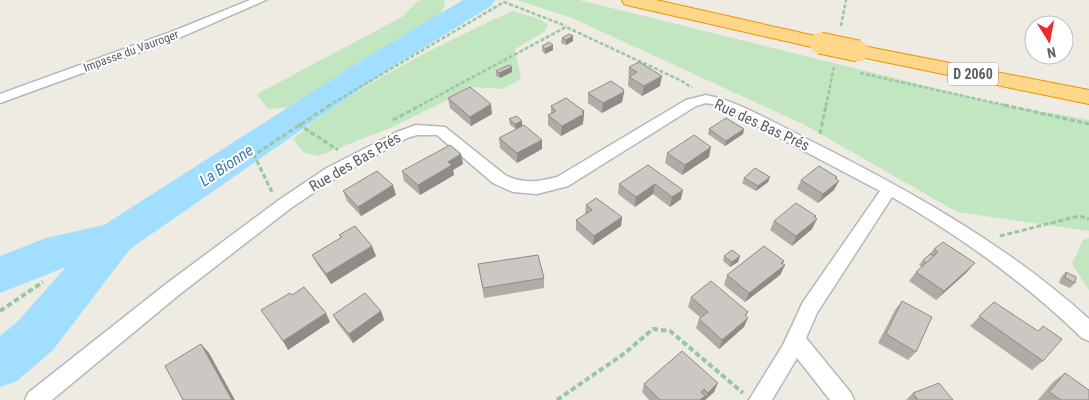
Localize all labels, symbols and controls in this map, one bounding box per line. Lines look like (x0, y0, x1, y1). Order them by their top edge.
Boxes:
north arrow (1024, 15, 1074, 65)
street label: Impasse du Vauroger (81, 27, 181, 75)
text: N (1046, 44, 1057, 61)
road number: D 2060 (948, 62, 998, 86)
street label: Rue des Bas Prés (712, 95, 812, 155)
street label: Rue des Bas Prés (306, 128, 404, 195)
water label: La Bionne (196, 141, 257, 190)

